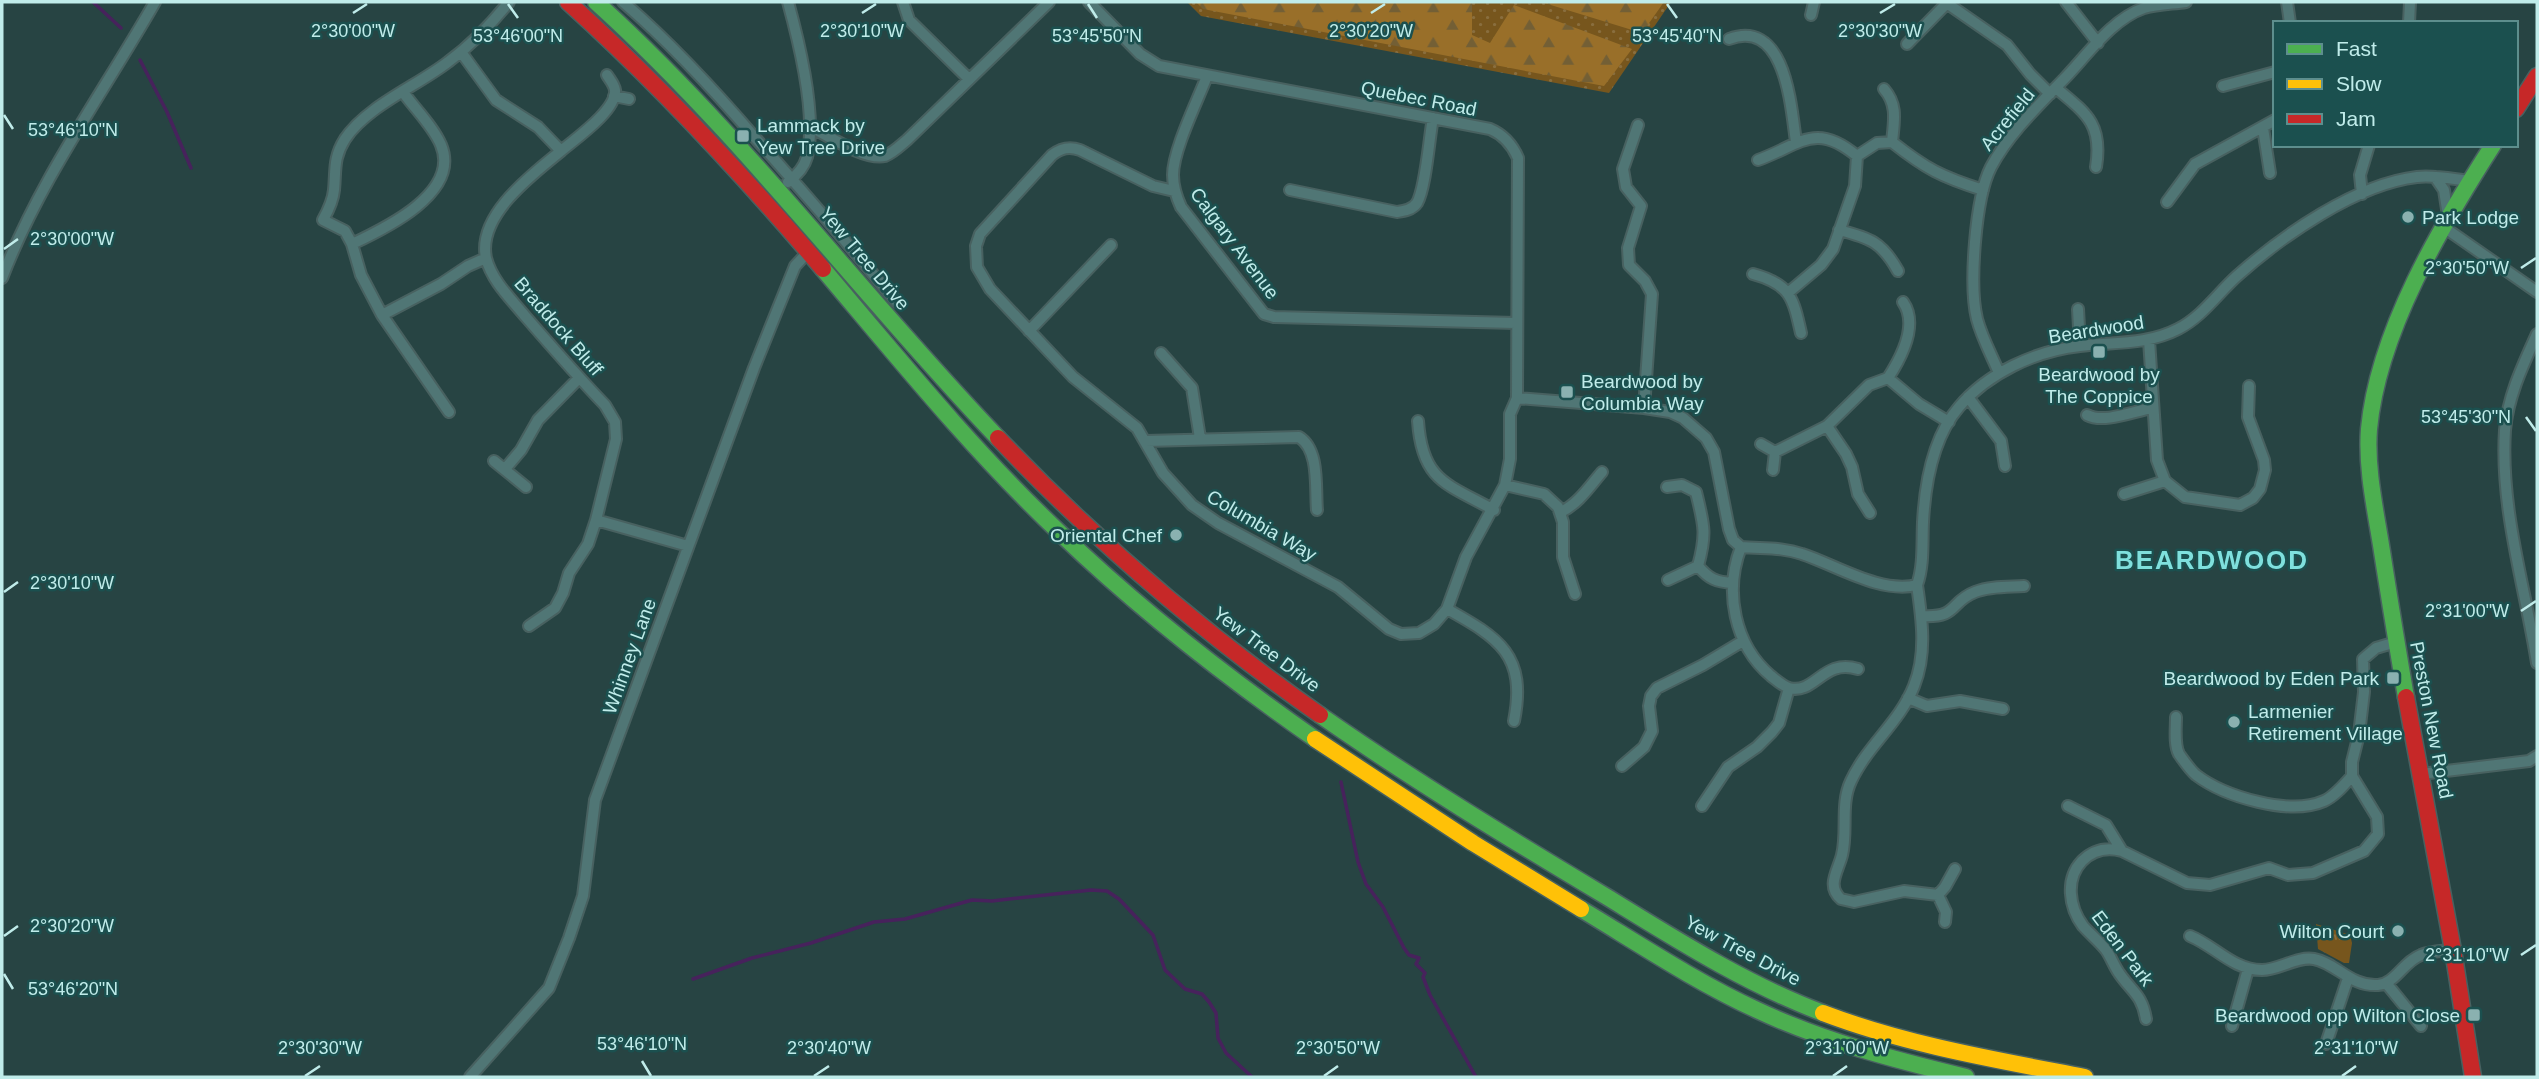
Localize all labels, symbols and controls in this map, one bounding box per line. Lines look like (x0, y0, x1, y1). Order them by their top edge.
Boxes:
text: 2°30'00"W (311, 21, 395, 41)
text: 2°30'10"W (820, 21, 904, 41)
text: 2°30'20"W (1329, 21, 1413, 41)
text: 2°30'30"W (1838, 21, 1922, 41)
legend (2273, 21, 2518, 147)
text: 53°46'00"N (473, 26, 563, 46)
text: 53°45'50"N (1052, 26, 1142, 46)
text: 53°45'40"N (1632, 26, 1722, 46)
text: Fast (2336, 37, 2377, 60)
text: Slow (2336, 72, 2382, 95)
street label: Quebec Road (1359, 77, 1478, 120)
street label: Acrefield (1976, 84, 2039, 155)
text: Jam (2336, 107, 2376, 130)
place label: Lammack by Yew Tree Drive (757, 115, 885, 158)
text: 53°46'10"N (28, 120, 118, 140)
marker: Lammack by Yew Tree Drive (735, 128, 751, 144)
street label: Calgary Avenue (1186, 184, 1283, 303)
street label: Yew Tree Drive (815, 202, 914, 314)
place label: Park Lodge (2422, 207, 2519, 228)
marker: Park Lodge (2400, 209, 2416, 225)
text: 2°30'00"W (30, 229, 114, 249)
text: 2°30'50"W (2425, 258, 2509, 278)
street label: Braddock Bluff (510, 273, 607, 380)
street label: Beardwood (2047, 312, 2145, 347)
marker: Beardwood by The Coppice (2091, 344, 2107, 360)
place label: Beardwood by The Coppice (2038, 364, 2160, 407)
place label: Beardwood by Columbia Way (1581, 371, 1704, 414)
marker: Beardwood by Columbia Way (1559, 384, 1575, 400)
text: 53°45'30"N (2421, 407, 2511, 427)
street label: Columbia Way (1203, 486, 1321, 565)
place label: Oriental Chef (1050, 525, 1163, 546)
marker: Oriental Chef (1168, 527, 1184, 543)
district label: BEARDWOOD (2115, 545, 2309, 575)
text: 2°30'10"W (30, 573, 114, 593)
street label: Whinney Lane (599, 596, 660, 717)
text: 2°31'00"W (2425, 601, 2509, 621)
street label: Yew Tree Drive (1209, 602, 1324, 696)
street label: Preston New Road (2406, 640, 2457, 800)
place label: Beardwood by Eden Park (2164, 668, 2379, 689)
marker: Beardwood by Eden Park (2385, 670, 2401, 686)
place label: Larmenier Retirement Village (2248, 701, 2403, 744)
marker: Larmenier Retirement Village (2226, 714, 2242, 730)
street label: Eden Park (2088, 907, 2158, 990)
street label: Yew Tree Drive (1681, 911, 1804, 990)
text: 2°30'20"W (30, 916, 114, 936)
place label: Wilton Court (2279, 921, 2385, 942)
marker: Wilton Court (2390, 923, 2406, 939)
text: 2°31'10"W (2425, 945, 2509, 965)
text: 53°46'20"N (28, 979, 118, 999)
place label: Beardwood opp Wilton Close (2215, 1005, 2460, 1026)
marker: Beardwood opp Wilton Close (2466, 1007, 2482, 1023)
text: 53°46'10"N (597, 1034, 687, 1054)
text: 2°30'30"W (278, 1038, 362, 1058)
text: 2°30'40"W (787, 1038, 871, 1058)
text: 2°30'50"W (1296, 1038, 1380, 1058)
text: 2°31'00"W (1805, 1038, 1889, 1058)
text: 2°31'10"W (2314, 1038, 2398, 1058)

